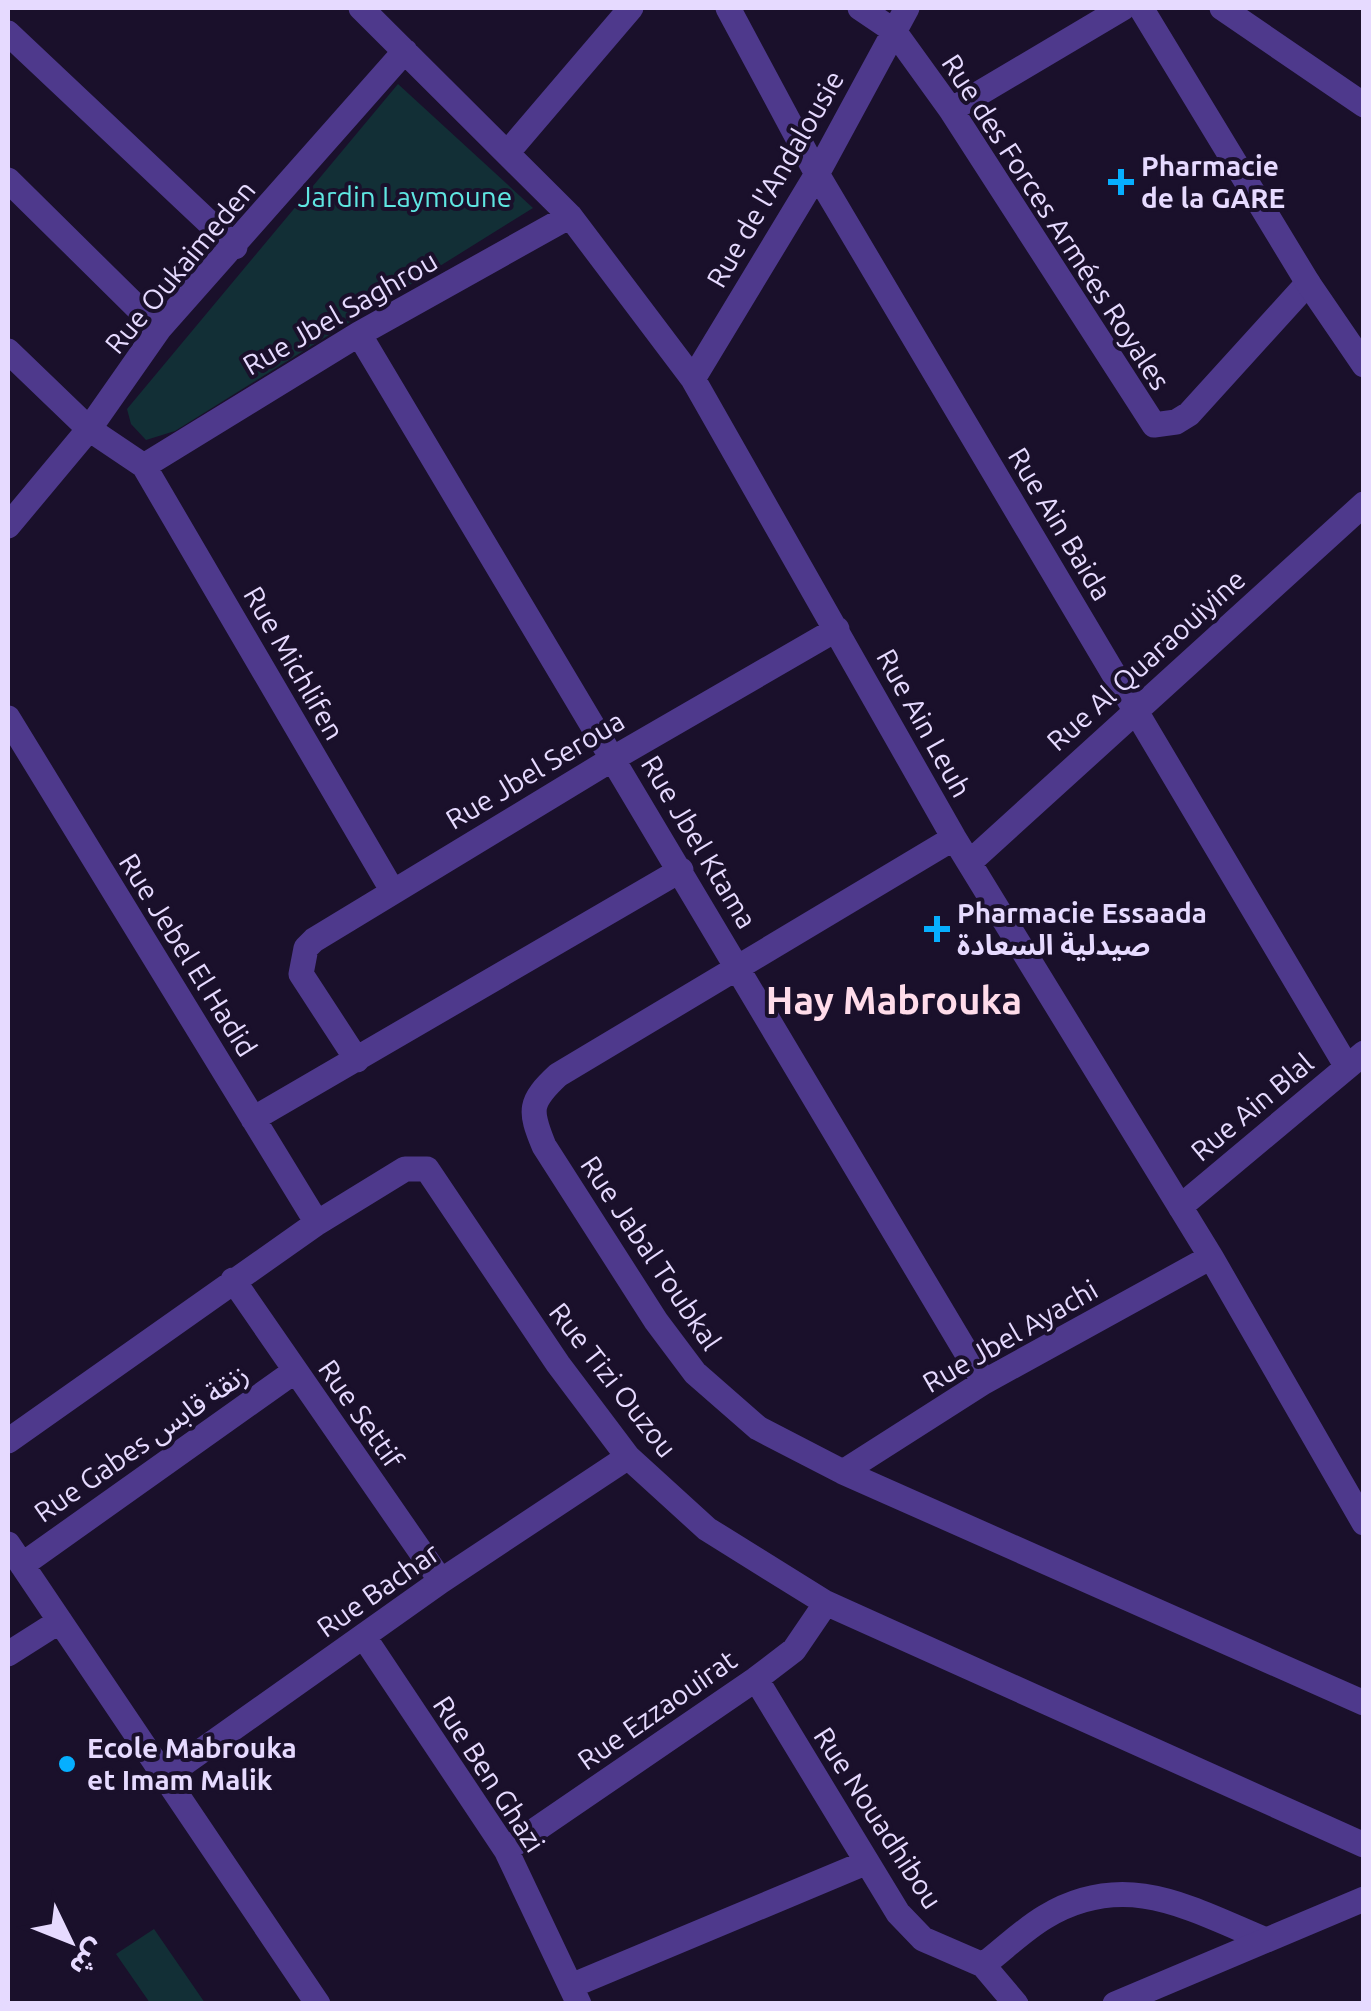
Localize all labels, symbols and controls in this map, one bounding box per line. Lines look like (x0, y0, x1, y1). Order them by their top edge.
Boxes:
street label: Rue des Forces Armées Royales (936, 48, 1177, 395)
street label: Rue de l'Andalousie (700, 65, 849, 293)
place label: Pharmacie de la GARE (1141, 150, 1285, 213)
marker: Pharmacie de la GARE (1110, 171, 1132, 193)
street label: Rue Oukaimeden (98, 174, 261, 359)
park label: Jardin Laymoune (298, 181, 512, 212)
street label: Rue Jbel Saghrou (237, 244, 442, 381)
street label: Rue Ain Baida (1003, 442, 1118, 606)
street label: Rue Al Quaraouiyine (1040, 563, 1251, 757)
street label: Rue Michlifen (238, 581, 351, 745)
street label: Rue Ain Leuh (871, 643, 978, 802)
street label: Rue Jbel Seroua (440, 704, 629, 835)
street label: Rue Jbel Ktama (636, 750, 763, 934)
street label: Rue Jebel El Hadid (114, 848, 263, 1062)
place label: Pharmacie Essaada صيدلية السعادة (957, 897, 1207, 961)
marker: Pharmacie Essaada صيدلية السعادة (926, 918, 948, 940)
district label: Hay Mabrouka (766, 979, 1022, 1021)
street label: Rue Ain Blal (1184, 1047, 1319, 1167)
street label: Rue Jabal Toubkal (575, 1150, 728, 1355)
street label: Rue Jbel Ayachi (917, 1273, 1103, 1398)
street label: Rue Tizi Ouzou (544, 1296, 683, 1463)
street label: Rue Settif (313, 1354, 410, 1474)
street label: Rue Gabes زنقة قابس (28, 1357, 254, 1530)
street label: Rue Bachar (311, 1536, 445, 1643)
street label: Rue Ezzaouirat (572, 1643, 742, 1776)
street label: Rue Ben Ghazi (428, 1690, 551, 1857)
street label: Rue Nouadhibou (808, 1721, 949, 1914)
place label: Ecole Mabrouka et Imam Malik (87, 1732, 297, 1795)
marker: Ecole Mabrouka et Imam Malik (56, 1753, 78, 1775)
north arrow (20, 1891, 120, 1991)
text: ش (63, 1933, 113, 1983)

